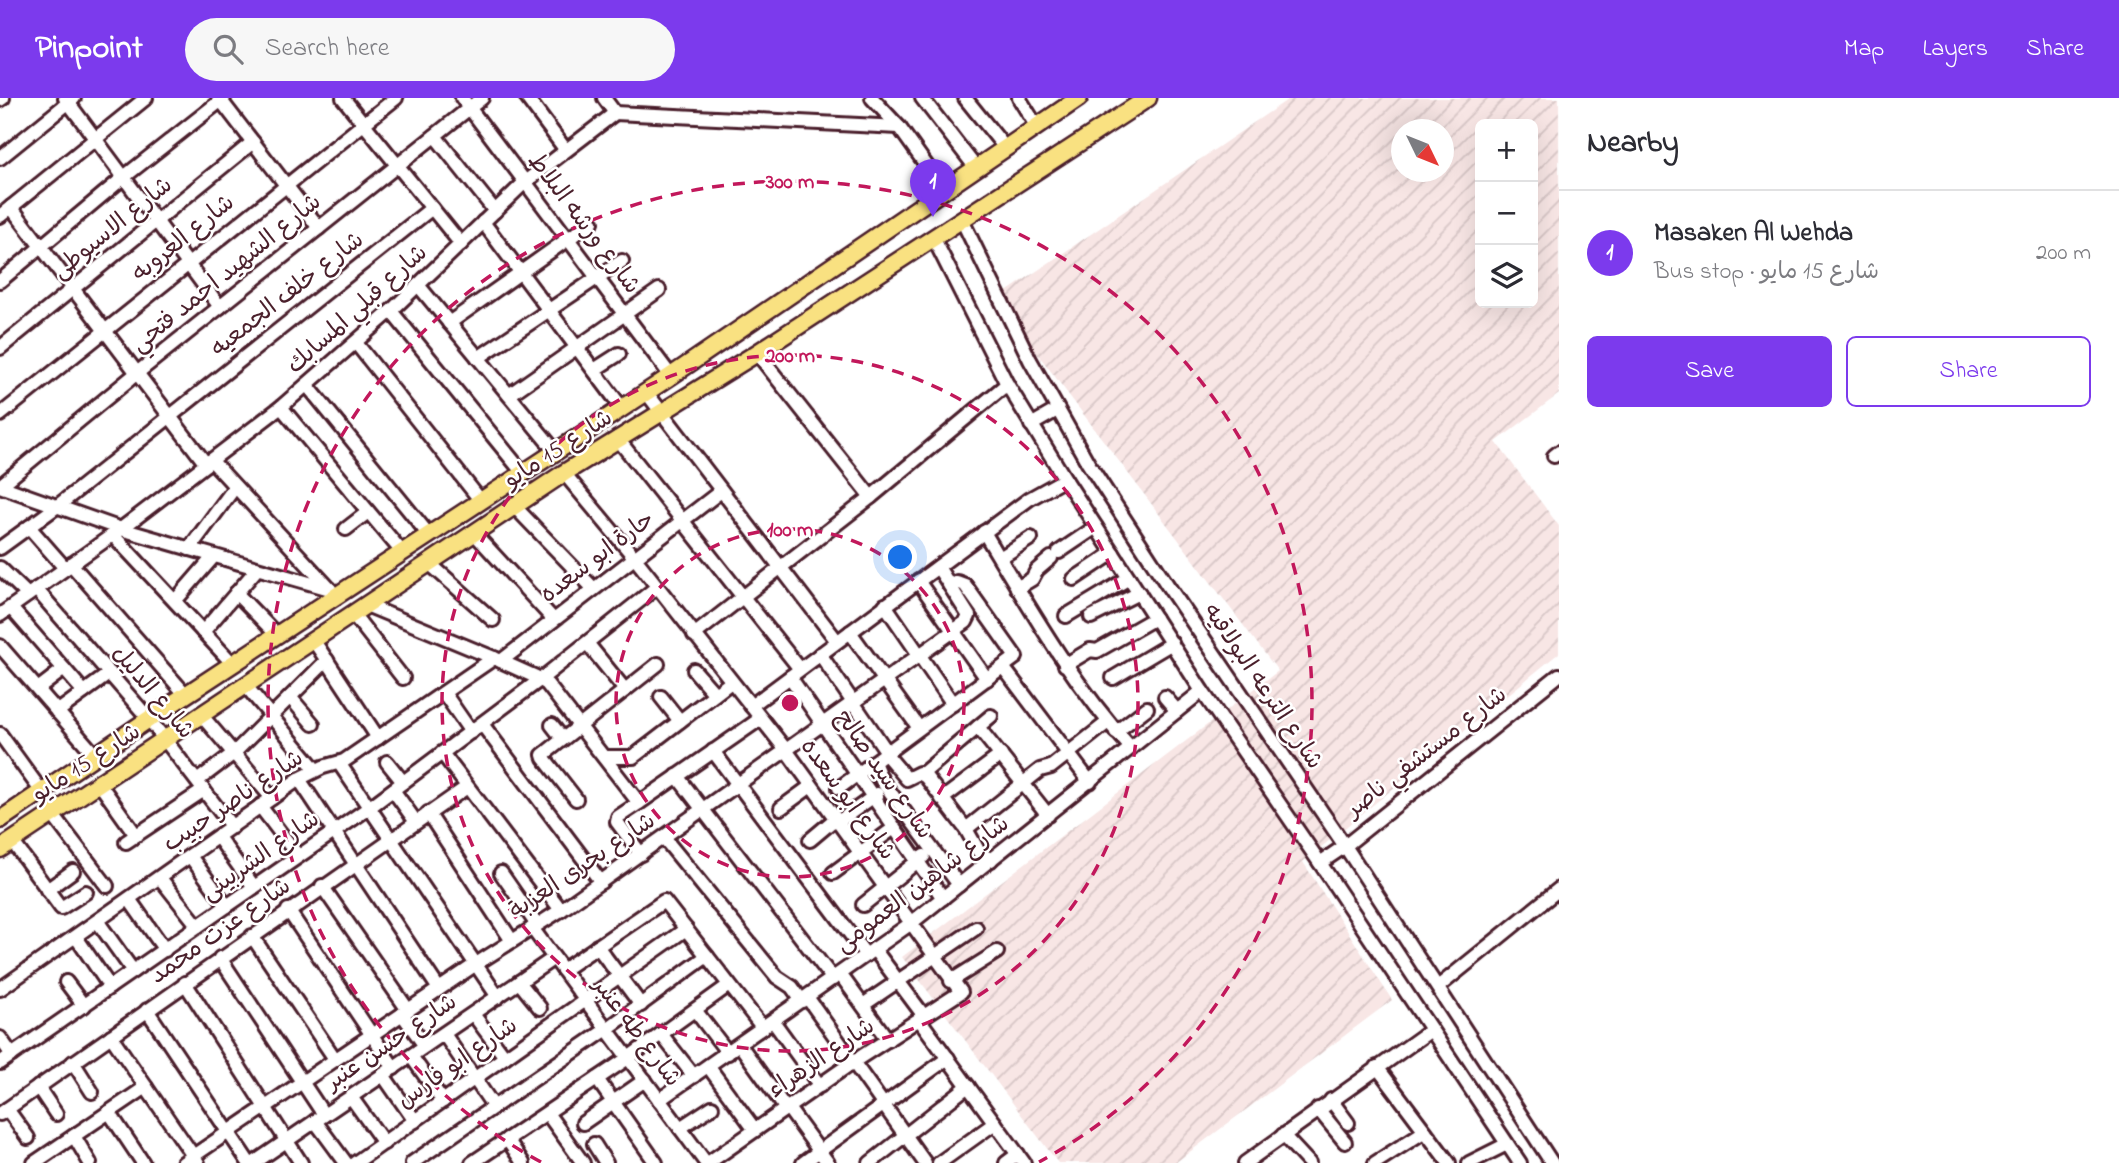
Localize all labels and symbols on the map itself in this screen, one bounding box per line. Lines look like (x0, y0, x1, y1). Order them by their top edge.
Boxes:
north arrow (1391, 119, 1454, 182)
street label: شارع ورشه البلاط (518, 146, 648, 302)
pin: 1 (910, 159, 956, 217)
text: 300 m (765, 168, 814, 198)
street label: شارع الاسيوطى (45, 169, 181, 289)
street label: شارع الشهيد احمد فتحي (124, 186, 330, 363)
street label: شارع العروبه (125, 187, 243, 291)
street label: شارع خلف الجمعيه (204, 224, 372, 366)
street label: شارع قبلي المسابك (280, 237, 437, 384)
text: 200 m (764, 342, 815, 372)
street label: شارع 15 مايو (496, 402, 620, 500)
street label: حارة ابو سعده (533, 503, 663, 613)
text: 100 m (767, 516, 813, 546)
your location (883, 540, 917, 574)
street label: شارع الترعه البولاقيه (1193, 597, 1331, 777)
street label: شارع الدليل (102, 638, 202, 748)
street label: شارع مستشفي ناصر (1337, 679, 1516, 829)
centre of rings (778, 691, 802, 715)
street label: شارع سيد صالح (825, 703, 941, 847)
street label: شارع 15 مايو (24, 716, 148, 814)
street label: شارع ابو سعده (791, 732, 903, 868)
street label: شارع ناصر حبيب (157, 742, 311, 862)
street label: شارع الشربينى (194, 803, 328, 911)
street label: شارع بحرى العزبة (503, 805, 663, 929)
street label: شارع شاهين العمومى (828, 808, 1018, 962)
street label: شارع عزت محمد (143, 870, 299, 994)
street label: شارع طه عنبر (582, 969, 689, 1095)
street label: شارع حسن عنبر (317, 986, 465, 1101)
street label: شارع ابو فارس (390, 1009, 526, 1119)
street label: شارع الزهراء (761, 1010, 883, 1108)

